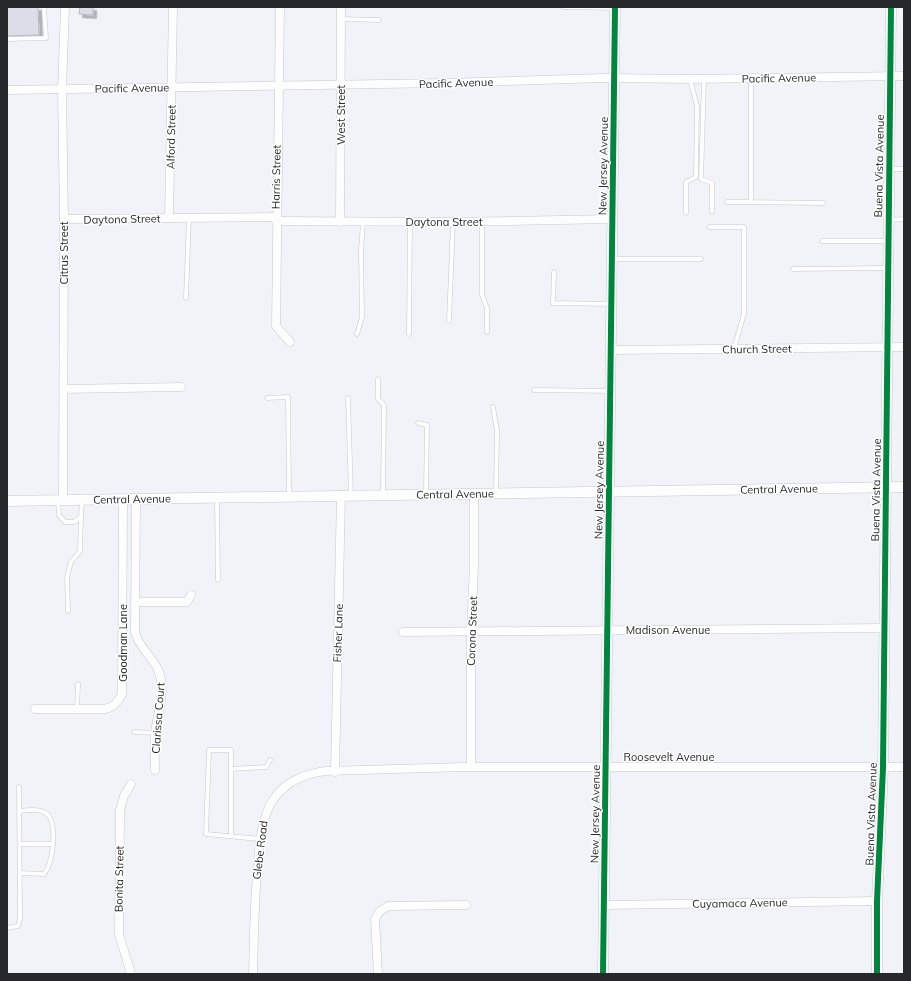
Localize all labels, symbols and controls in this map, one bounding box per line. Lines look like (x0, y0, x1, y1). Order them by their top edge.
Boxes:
street label: Pacific Avenue (742, 70, 816, 86)
street label: Pacific Avenue (419, 75, 493, 91)
street label: Pacific Avenue (95, 80, 169, 96)
street label: West Street (334, 85, 348, 145)
street label: Alford Street (163, 105, 179, 169)
street label: Buena Vista Avenue (871, 114, 887, 218)
street label: New Jersey Avenue (595, 117, 611, 215)
street label: Harris Street (268, 145, 284, 209)
street label: Daytona Street (83, 211, 161, 227)
street label: Daytona Street (405, 215, 483, 229)
street label: Citrus Street (57, 221, 71, 285)
street label: Church Street (722, 341, 792, 357)
street label: Buena Vista Avenue (868, 438, 884, 542)
street label: New Jersey Avenue (591, 441, 607, 539)
street label: Central Avenue (740, 481, 818, 497)
street label: Central Avenue (416, 486, 494, 502)
street label: Central Avenue (93, 491, 171, 507)
street label: Corona Street (464, 596, 480, 666)
street label: Fisher Lane (330, 603, 346, 663)
street label: Goodman Lane (116, 604, 130, 682)
street label: Madison Avenue (626, 623, 710, 637)
street label: Clarissa Court (149, 682, 167, 754)
street label: Roosevelt Avenue (624, 750, 714, 764)
street label: Buena Vista Avenue (862, 762, 880, 866)
street label: New Jersey Avenue (587, 765, 603, 863)
street label: Glebe Road (249, 820, 271, 880)
street label: Bonita Street (111, 845, 127, 912)
street label: Cuyamaca Avenue (692, 895, 788, 911)

